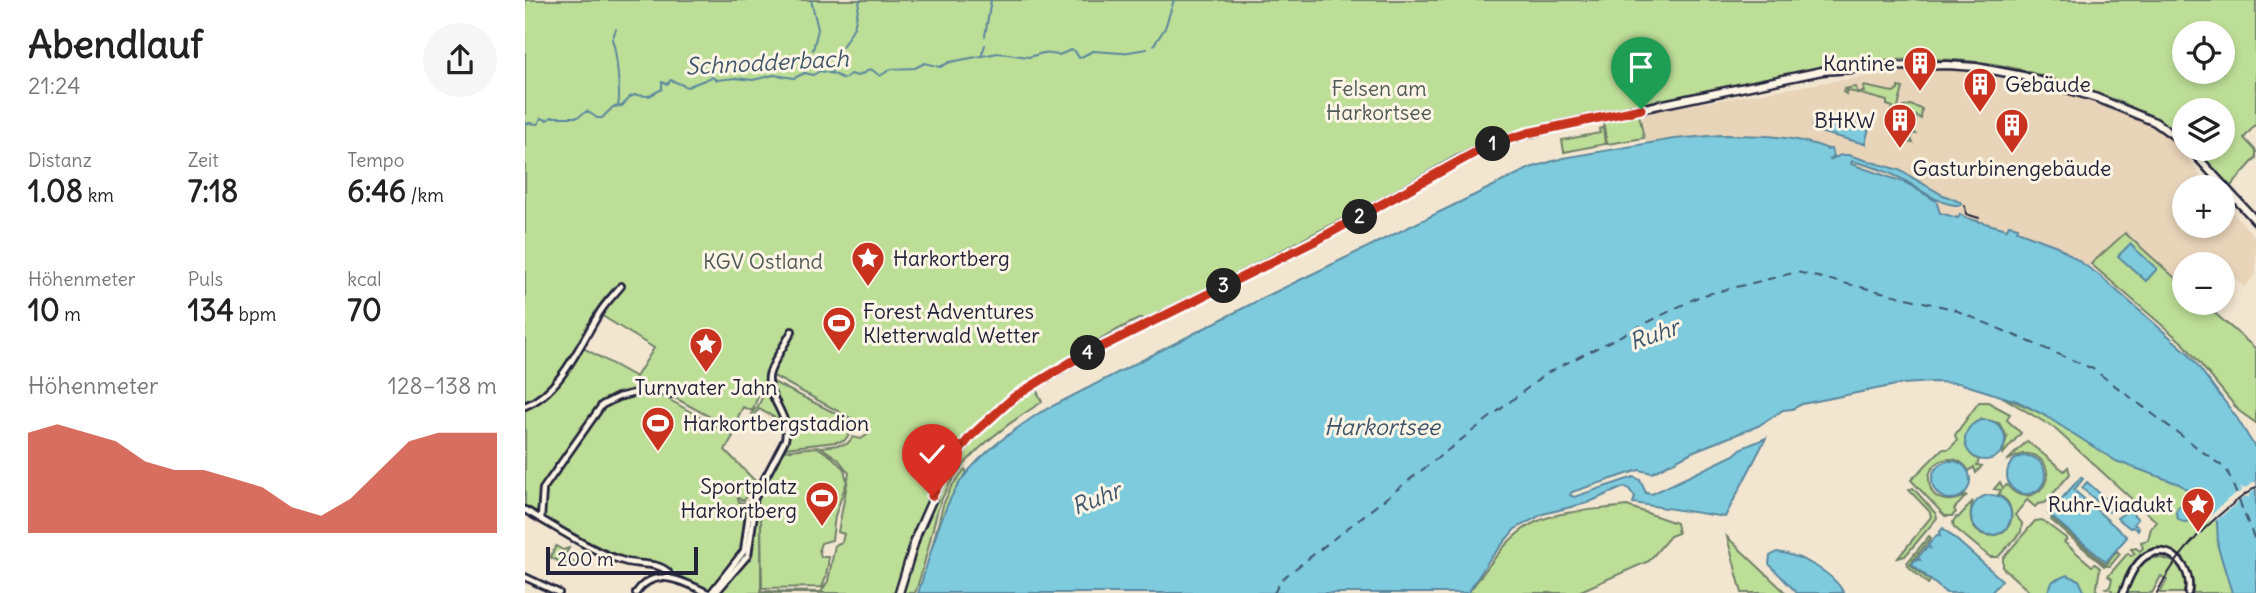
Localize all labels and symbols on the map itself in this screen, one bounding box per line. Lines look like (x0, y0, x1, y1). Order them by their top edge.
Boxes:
pin (1611, 37, 1671, 109)
water label: Schnodderbach (685, 43, 850, 81)
building icon: Kantine (1901, 44, 1939, 93)
place label: Kantine (1823, 50, 1895, 77)
building icon: Gebäude (1961, 65, 1999, 114)
place label: Gebäude (2005, 71, 2091, 98)
park label: Felsen am Harkortsee (1326, 75, 1432, 126)
building icon: BHKW (1881, 101, 1919, 150)
building icon: Gasturbinengebäude (1993, 106, 2031, 155)
place label: BHKW (1814, 107, 1875, 134)
pin: 1 (1475, 127, 1511, 162)
place label: Gasturbinengebäude (1913, 155, 2111, 182)
pin: 2 (1343, 200, 1377, 234)
place icon: Harkortberg (849, 239, 887, 288)
place label: Harkortberg (893, 245, 1010, 272)
park label: KGV Ostland (703, 248, 823, 275)
pin: 3 (1207, 268, 1241, 304)
place label: Forest Adventures Kletterwald Wetter (863, 298, 1040, 349)
sports icon: Forest Adventures Kletterwald Wetter (820, 304, 858, 353)
water label: Ruhr (1625, 311, 1685, 356)
place icon: Turnvater Jahn (687, 325, 725, 374)
pin: 4 (1071, 336, 1105, 370)
place label: Turnvater Jahn (634, 374, 778, 401)
sports icon: Harkortbergstadion (639, 404, 677, 453)
place label: Harkortbergstadion (683, 410, 869, 437)
water label: Harkortsee (1324, 412, 1442, 441)
pin (902, 424, 962, 496)
place label: Sportplatz Harkortberg (680, 473, 797, 524)
water label: Ruhr (1067, 474, 1127, 521)
sports icon: Sportplatz Harkortberg (803, 479, 841, 528)
place icon: Ruhr-Viadukt (2179, 485, 2217, 534)
place label: Ruhr-Viadukt (2048, 491, 2173, 518)
scale bar (546, 544, 698, 576)

